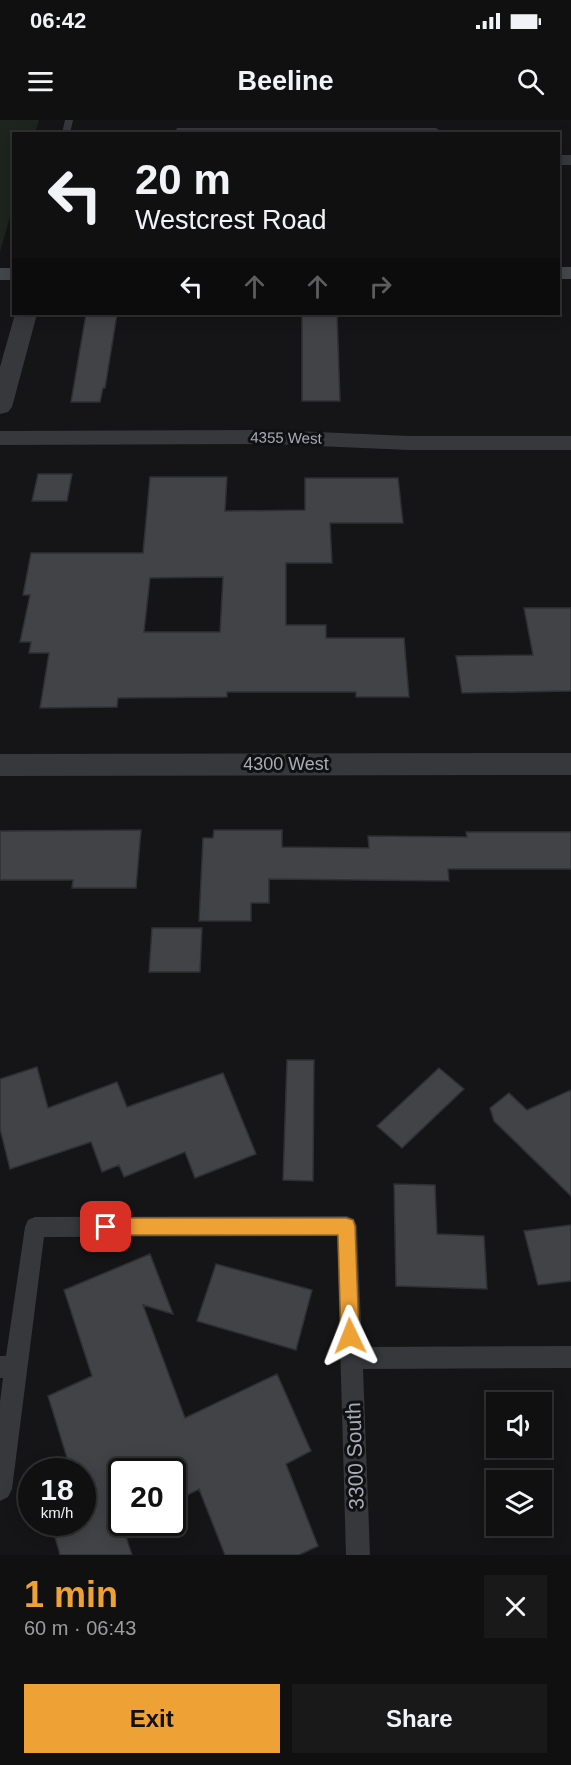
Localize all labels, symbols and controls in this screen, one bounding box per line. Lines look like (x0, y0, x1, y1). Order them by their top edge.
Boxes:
text: 06:42 (30, 8, 86, 33)
icon: menu (24, 65, 57, 98)
icon: search (514, 65, 547, 98)
text: Beeline (237, 66, 334, 96)
icon: left (36, 156, 114, 234)
text: 20 m (135, 156, 231, 203)
text: Westcrest Road (135, 205, 327, 235)
icon: left (175, 270, 208, 303)
icon: ahead (238, 270, 271, 303)
icon: ahead (301, 270, 334, 303)
icon: right (364, 270, 397, 303)
street label: 4355 West (250, 428, 323, 447)
street label: 4300 West (243, 754, 329, 774)
pin (80, 1201, 131, 1252)
icon: arrive (89, 1210, 122, 1243)
position arrow (318, 1304, 382, 1368)
map controls (486, 1392, 552, 1536)
button: sound (486, 1392, 552, 1458)
street label: 3300 South (341, 1402, 368, 1510)
speed limit sign: 20 (108, 1458, 186, 1536)
button: layers (486, 1470, 552, 1536)
text: 18 (40, 1473, 74, 1506)
text: km/h (41, 1504, 73, 1521)
text: 1 min (24, 1574, 118, 1615)
button: close (484, 1575, 547, 1638)
text: 60 m · 06:43 (24, 1617, 136, 1639)
button: Exit (24, 1684, 280, 1753)
button: Share (292, 1684, 547, 1753)

